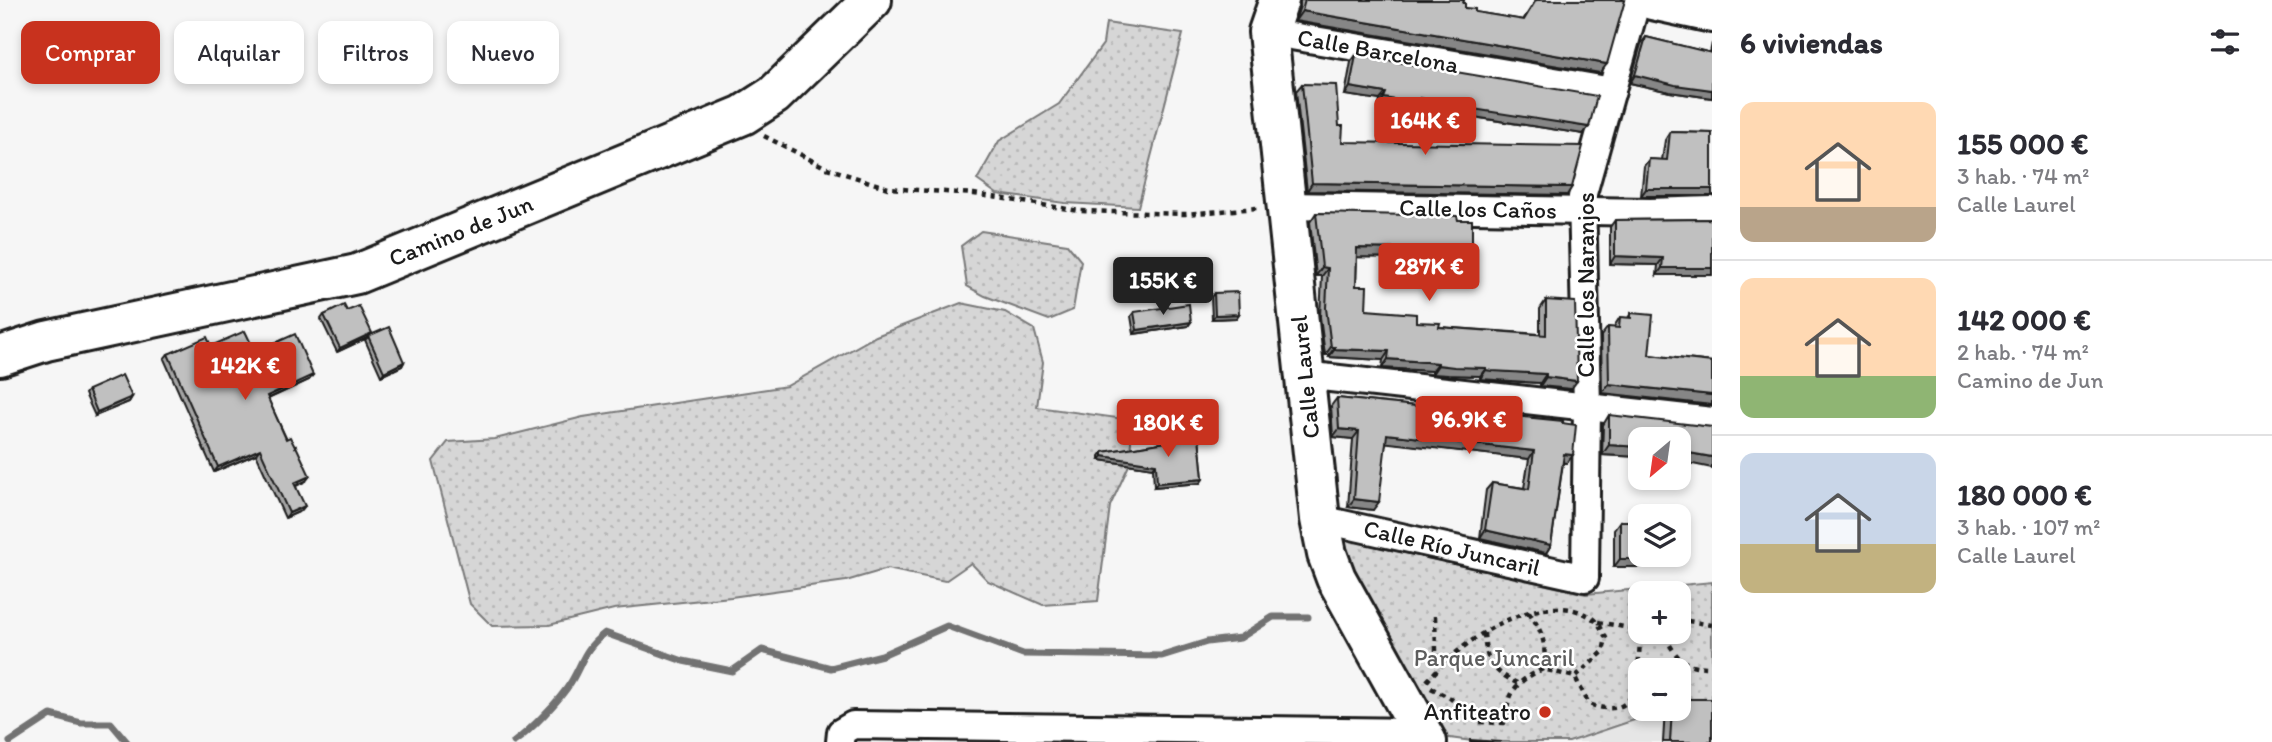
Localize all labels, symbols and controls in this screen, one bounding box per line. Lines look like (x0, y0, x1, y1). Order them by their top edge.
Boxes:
chip: Comprar (21, 21, 160, 84)
chip: Alquilar (174, 21, 304, 84)
chip: Filtros (318, 21, 433, 84)
chip: Nuevo (447, 21, 559, 84)
street label: Calle Barcelona (1295, 22, 1462, 79)
icon: filters (2206, 23, 2244, 61)
text: 6 viviendas (1740, 24, 1883, 61)
pin: 164K € (1368, 97, 1482, 157)
text: 164K € (1390, 106, 1460, 134)
text: 155 000 € (1957, 125, 2089, 162)
icon: home (1796, 130, 1880, 214)
text: 3 hab. · 74 m² (1957, 162, 2089, 190)
street label: Camino de Jun (384, 188, 538, 273)
text: Calle Laurel (1957, 190, 2076, 218)
street label: Calle los Naranjos (1571, 192, 1600, 378)
street label: Calle los Caños (1399, 193, 1557, 224)
pin: 287K € (1372, 244, 1486, 303)
text: 287K € (1394, 252, 1464, 280)
pin: 155K € (1106, 258, 1220, 317)
text: 155K € (1129, 266, 1197, 294)
text: 142 000 € (1957, 301, 2091, 338)
icon: home (1796, 306, 1880, 390)
street label: Calle Laurel (1284, 314, 1325, 440)
text: 2 hab. · 74 m² (1957, 338, 2089, 366)
pin: 142K € (188, 342, 302, 402)
text: 142K € (210, 351, 280, 379)
text: Camino de Jun (1957, 366, 2104, 394)
pin: 96.9K € (1404, 396, 1534, 456)
pin: 180K € (1111, 400, 1225, 459)
text: 96.9K € (1432, 405, 1506, 433)
text: 180K € (1133, 408, 1203, 436)
north arrow (1628, 427, 1690, 490)
map controls (1628, 427, 1691, 721)
text: 180 000 € (1957, 476, 2092, 513)
icon: home (1796, 481, 1880, 565)
button: layers (1628, 504, 1691, 567)
street label: Calle Río Juncaril (1361, 513, 1544, 582)
text: 3 hab. · 107 m² (1957, 513, 2101, 541)
text: Calle Laurel (1957, 541, 2076, 569)
button: + (1628, 581, 1691, 644)
park label: Parque Juncaril (1414, 643, 1575, 672)
button: − (1628, 658, 1691, 721)
place label: Anfiteatro (1424, 697, 1531, 726)
marker: Anfiteatro (1537, 704, 1553, 720)

